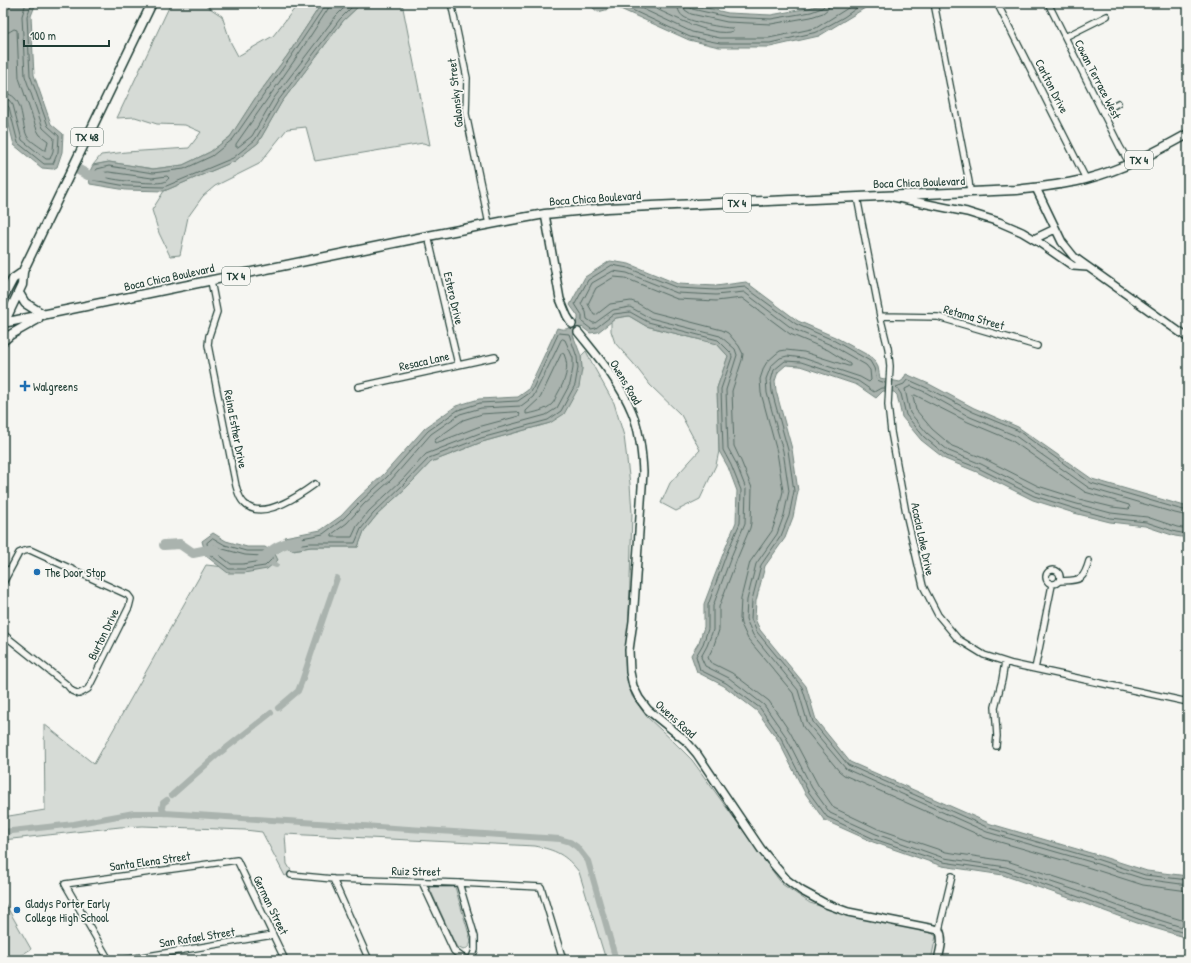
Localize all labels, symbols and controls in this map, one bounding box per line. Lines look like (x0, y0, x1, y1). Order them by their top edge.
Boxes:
scale bar (24, 22, 109, 48)
text: 100 m (30, 27, 56, 44)
street label: Cowan Terrace West (1071, 36, 1126, 123)
street label: Carlton Drive (1031, 56, 1073, 116)
street label: Galonsky Street (443, 57, 467, 128)
road number: TX 48 (71, 128, 103, 146)
road number: TX 4 (1125, 151, 1153, 169)
street label: Boca Chica Boulevard (873, 172, 966, 192)
street label: Boca Chica Boulevard (549, 186, 642, 210)
road number: TX 4 (723, 194, 751, 212)
street label: Boca Chica Boulevard (122, 259, 216, 295)
road number: TX 4 (222, 267, 250, 285)
street label: Estero Drive (440, 270, 468, 326)
street label: Retama Street (942, 300, 1007, 334)
street label: Resaca Lane (397, 347, 451, 375)
street label: Owens Road (606, 356, 646, 408)
place label: Walgreens (33, 378, 78, 395)
marker: Walgreens (20, 381, 30, 391)
street label: Reina Esther Drive (220, 388, 252, 470)
street label: Acacia Lake Drive (907, 501, 939, 577)
place label: The Door Stop (45, 564, 106, 581)
marker: The Door Stop (32, 567, 42, 577)
street label: Burton Drive (83, 605, 123, 663)
street label: Owens Road (652, 696, 700, 742)
street label: Santa Elena Street (109, 847, 192, 875)
street label: Ruiz Street (391, 862, 441, 880)
street label: German Street (249, 872, 293, 938)
place label: Gladys Porter Early College High School (25, 895, 110, 926)
marker: Gladys Porter Early College High School (12, 905, 22, 915)
street label: San Rafael Street (158, 923, 237, 951)

